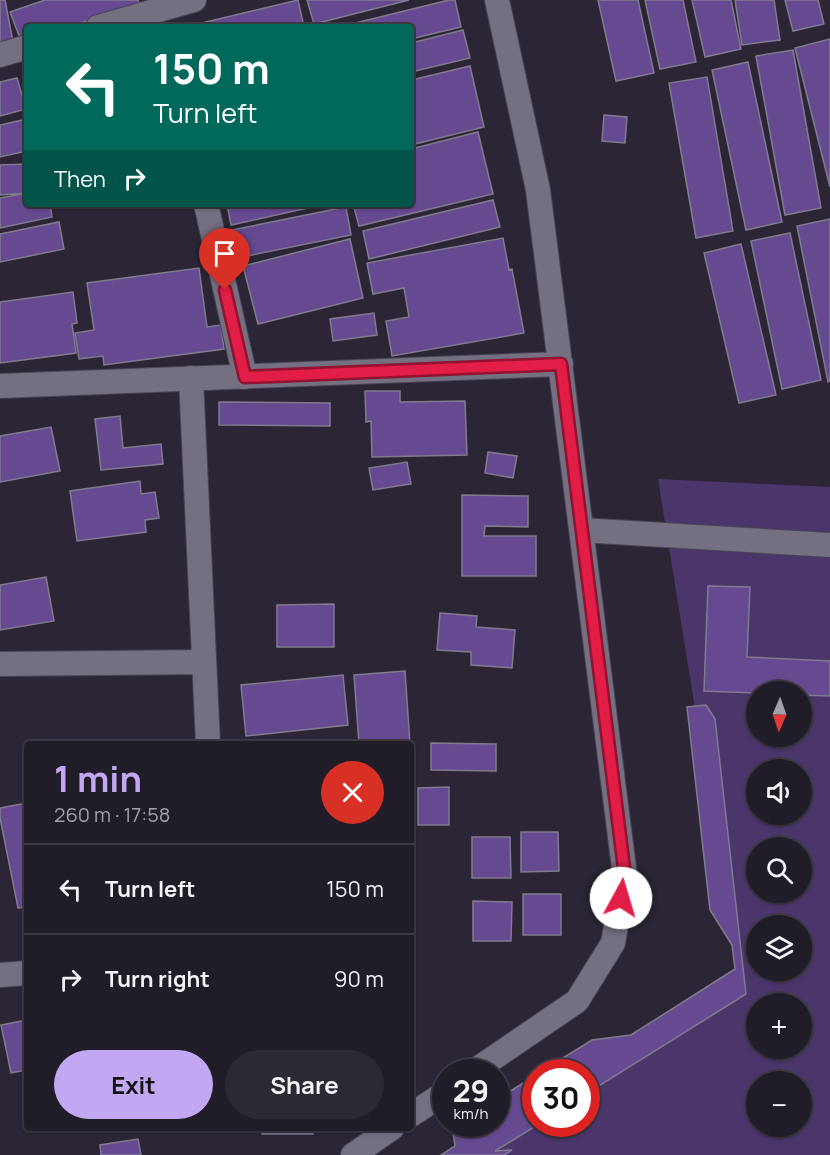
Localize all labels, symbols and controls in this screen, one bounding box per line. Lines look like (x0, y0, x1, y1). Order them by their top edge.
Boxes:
text: 150 m (153, 39, 270, 97)
icon: left (54, 48, 132, 126)
text: Turn left (153, 94, 257, 131)
icon: right (118, 162, 151, 195)
text: Then (54, 164, 106, 194)
pin (199, 228, 250, 290)
icon: arrive (208, 237, 241, 270)
north arrow (746, 681, 812, 747)
map controls (746, 681, 812, 1137)
text: 1 min (54, 754, 142, 803)
button: sound (746, 759, 812, 825)
button: close (321, 761, 384, 824)
text: 260 m · 17:58 (54, 801, 170, 828)
button: search (746, 837, 812, 903)
position arrow (589, 866, 653, 930)
icon: left (54, 873, 87, 906)
text: Turn left (105, 874, 195, 904)
text: 150 m (326, 874, 384, 904)
button: layers (746, 915, 812, 981)
icon: right (54, 963, 87, 996)
text: Turn right (105, 964, 210, 994)
text: 90 m (334, 964, 384, 994)
button: + (746, 993, 812, 1059)
button: Exit (54, 1050, 213, 1119)
button: Share (225, 1050, 384, 1119)
speed limit sign: 30 (522, 1059, 600, 1137)
text: 29 (453, 1070, 489, 1111)
button: − (746, 1071, 812, 1137)
text: km/h (454, 1103, 488, 1124)

